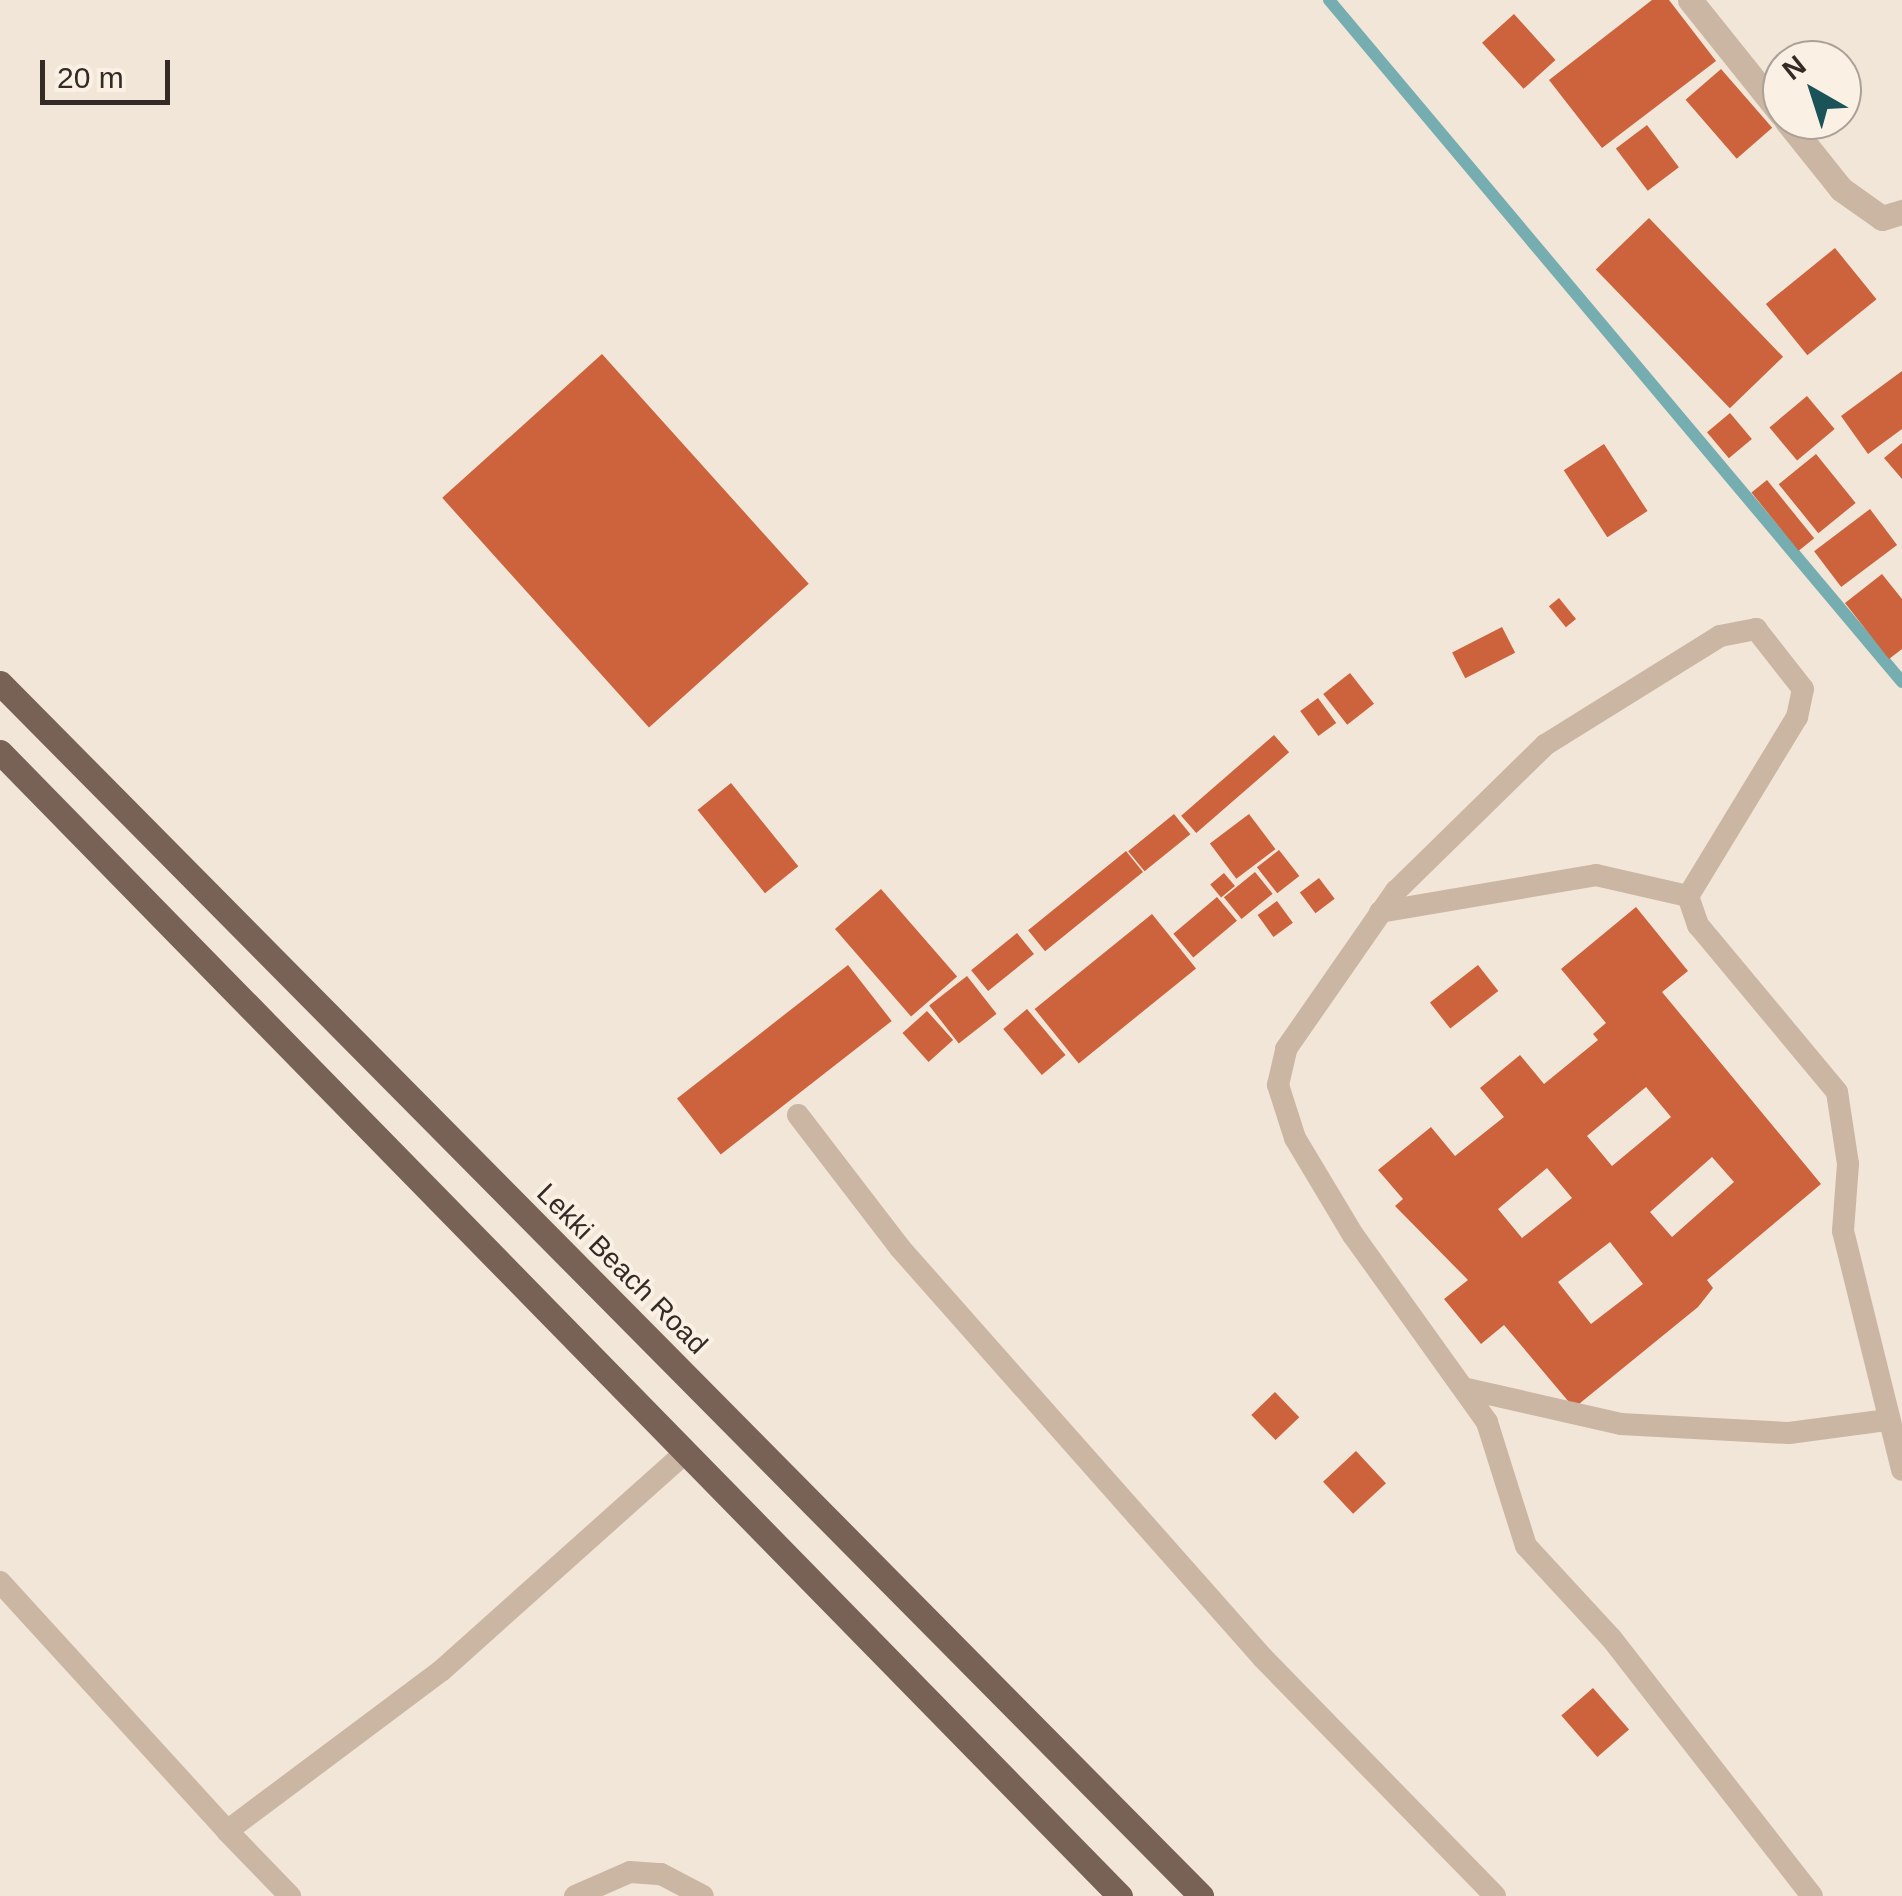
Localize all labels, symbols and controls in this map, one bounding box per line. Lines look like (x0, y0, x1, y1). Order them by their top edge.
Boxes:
scale bar (45, 40, 175, 102)
north arrow (1762, 40, 1862, 140)
text: N (1776, 49, 1812, 86)
text: 20 m (57, 61, 124, 94)
street label: Lekki Beach Road (530, 1177, 714, 1361)

